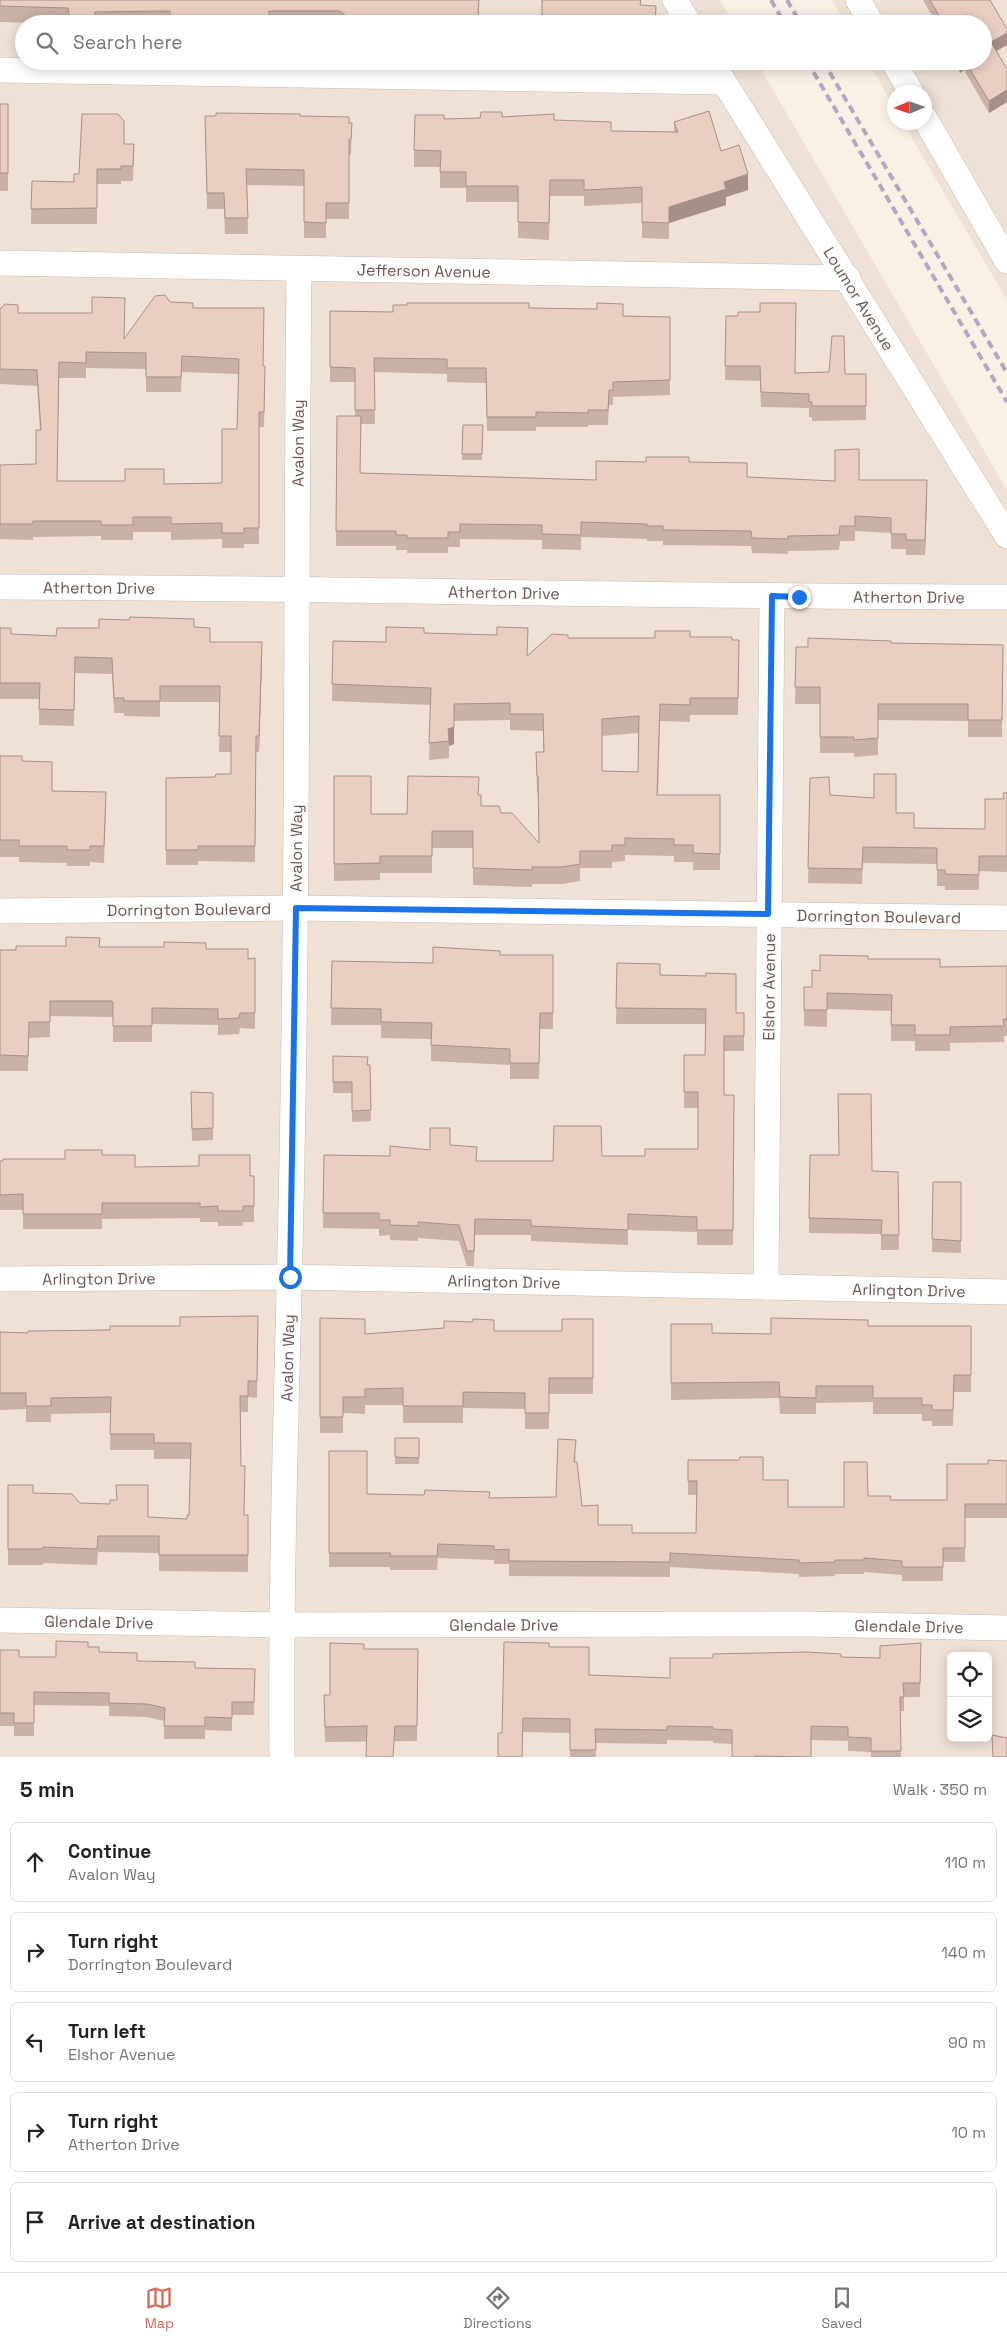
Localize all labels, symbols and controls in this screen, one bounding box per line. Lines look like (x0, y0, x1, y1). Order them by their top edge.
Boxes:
search box (15, 15, 992, 70)
icon: search (33, 29, 61, 57)
text: Search here (73, 30, 183, 55)
north arrow (887, 85, 932, 130)
street label: Loumor Avenue (818, 243, 899, 355)
street label: Jefferson Avenue (357, 259, 491, 283)
street label: Avalon Way (287, 399, 309, 487)
street label: Atherton Drive (43, 577, 155, 599)
street label: Atherton Drive (448, 582, 560, 604)
route end (788, 586, 811, 609)
street label: Atherton Drive (853, 586, 965, 608)
street label: Avalon Way (286, 804, 307, 892)
street label: Dorrington Boulevard (107, 898, 271, 921)
street label: Dorrington Boulevard (797, 905, 961, 928)
street label: Elshor Avenue (758, 933, 780, 1041)
route start (279, 1266, 302, 1289)
street label: Arlington Drive (42, 1268, 156, 1290)
street label: Arlington Drive (447, 1270, 561, 1294)
street label: Arlington Drive (852, 1279, 966, 1302)
street label: Avalon Way (276, 1314, 299, 1402)
street label: Glendale Drive (44, 1611, 154, 1634)
street label: Glendale Drive (449, 1614, 559, 1636)
street label: Glendale Drive (854, 1615, 964, 1638)
map controls (947, 1652, 992, 1742)
button: locate (947, 1652, 992, 1697)
button: layers (947, 1697, 992, 1742)
text: 5 min (20, 1776, 74, 1803)
text: Walk · 350 m (893, 1779, 987, 1800)
text: Continue (68, 1839, 151, 1864)
icon: ahead (21, 1848, 49, 1876)
text: 110 m (944, 1852, 986, 1873)
text: Avalon Way (68, 1864, 156, 1885)
text: Turn right (68, 1929, 158, 1954)
icon: right (21, 1938, 49, 1966)
text: 140 m (941, 1942, 986, 1963)
text: Dorrington Boulevard (68, 1954, 232, 1975)
text: Turn left (68, 2019, 146, 2044)
icon: left (21, 2028, 49, 2056)
text: 90 m (948, 2032, 986, 2053)
text: Elshor Avenue (68, 2044, 176, 2065)
text: Turn right (68, 2109, 158, 2134)
icon: right (21, 2118, 49, 2146)
text: 10 m (951, 2122, 986, 2143)
text: Atherton Drive (68, 2134, 180, 2155)
icon: arrive (21, 2208, 49, 2236)
text: Arrive at destination (68, 2210, 256, 2235)
tab: Map (145, 2284, 174, 2332)
tab: Directions (463, 2284, 532, 2332)
tab: Saved (821, 2284, 862, 2332)

